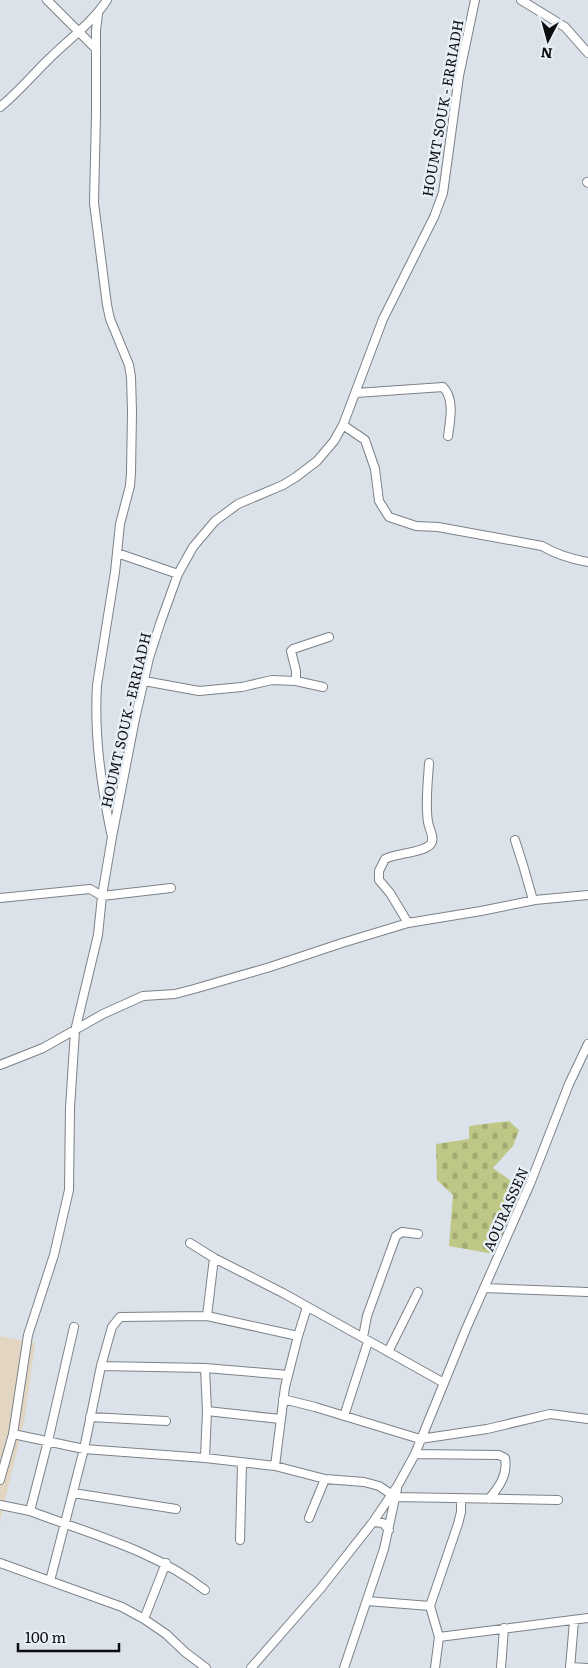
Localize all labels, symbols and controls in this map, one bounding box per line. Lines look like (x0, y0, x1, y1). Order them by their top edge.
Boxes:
north arrow (523, 15, 573, 65)
street label: HOUMT SOUK - ERRIADH (417, 18, 467, 198)
text: N (539, 43, 553, 64)
street label: HOUMT SOUK - ERRIADH (95, 630, 155, 810)
street label: AOURASSEN (478, 1164, 532, 1254)
scale bar (18, 1620, 119, 1652)
text: 100 m (25, 1625, 66, 1648)

